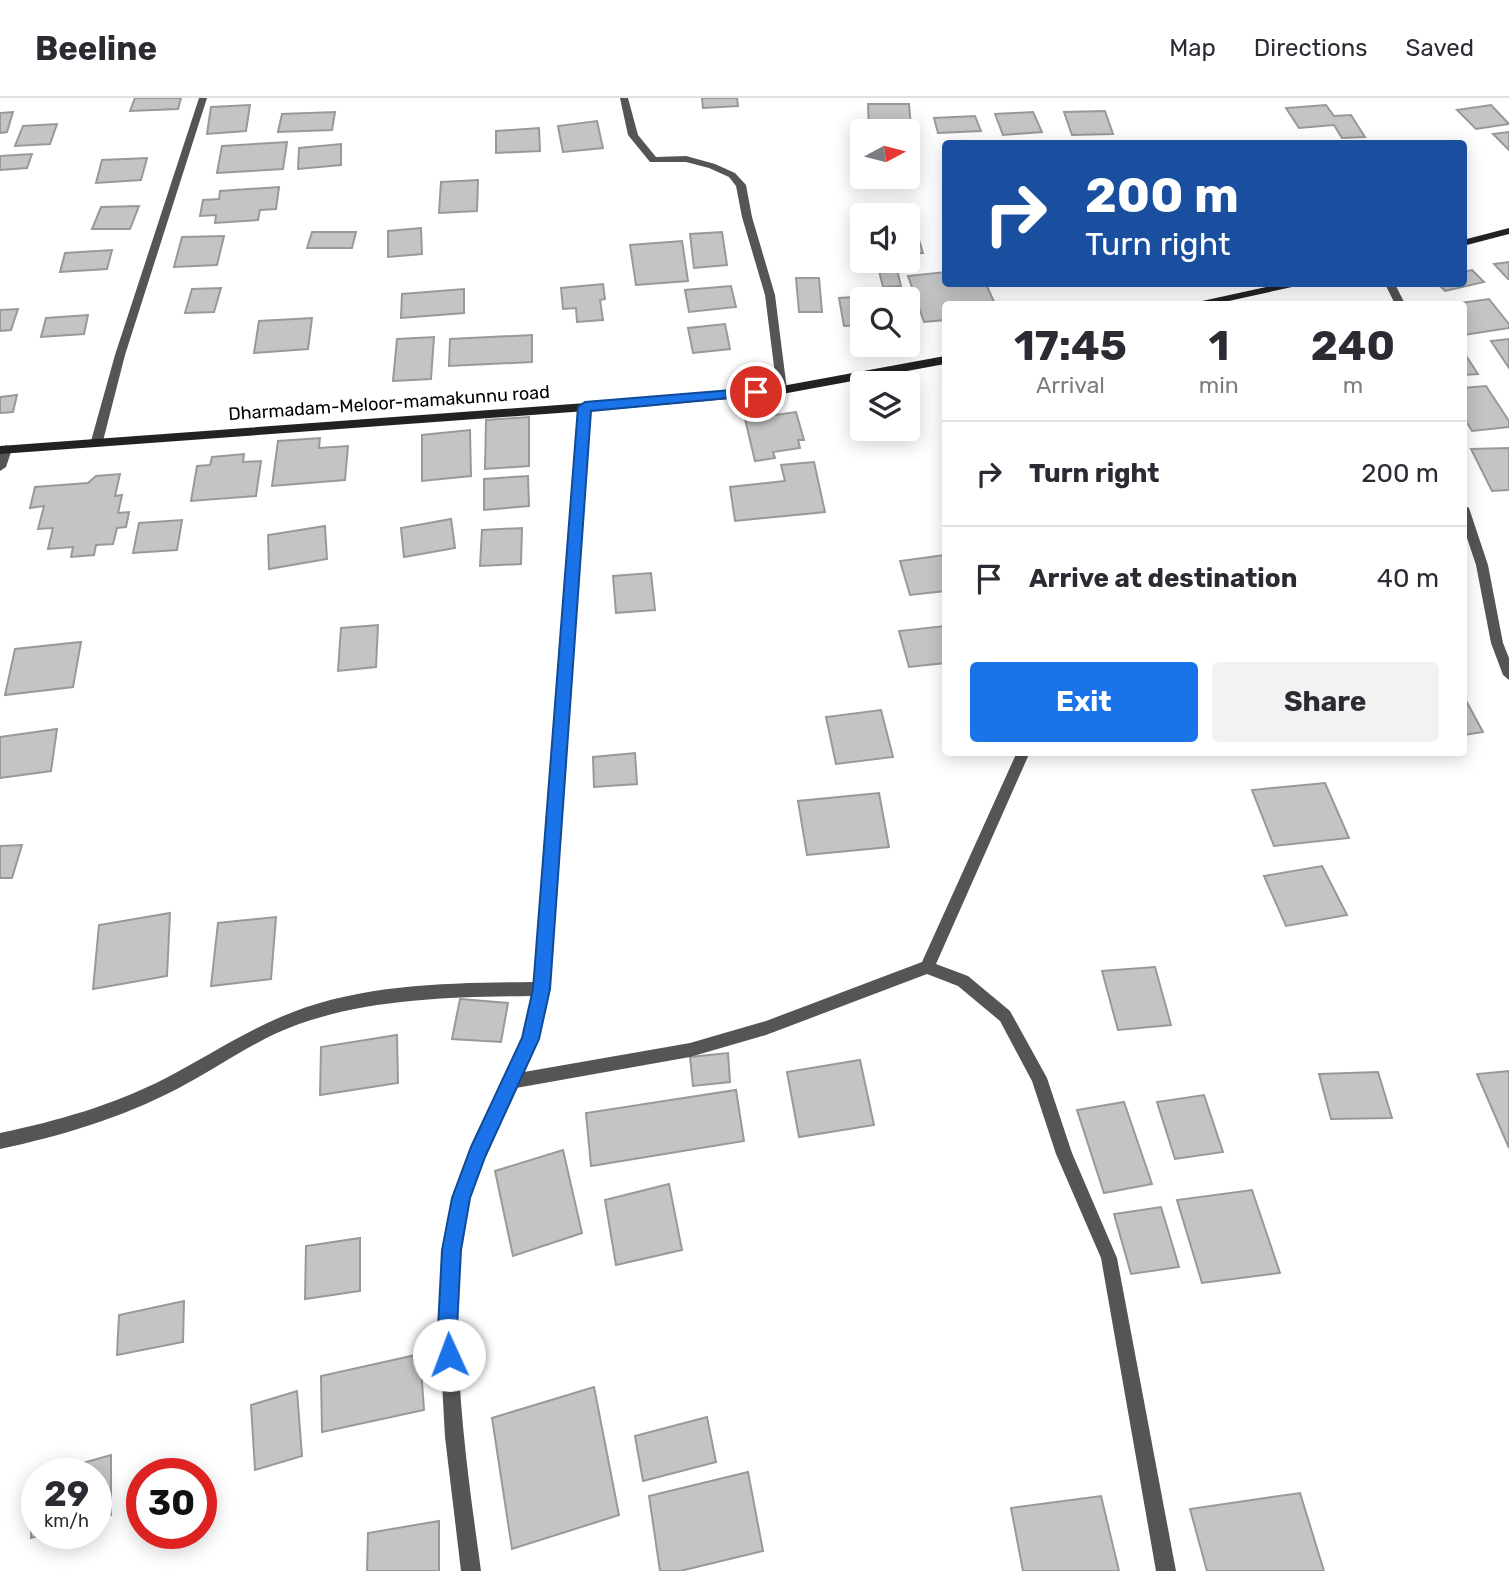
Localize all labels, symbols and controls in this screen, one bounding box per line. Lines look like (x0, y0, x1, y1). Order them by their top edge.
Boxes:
text: Beeline (35, 29, 157, 68)
text: Map (1169, 34, 1216, 62)
text: Directions (1254, 34, 1367, 62)
text: Saved (1405, 34, 1474, 62)
north arrow (850, 119, 920, 189)
map controls (850, 119, 920, 441)
text: 200 m (1085, 166, 1239, 224)
icon: right (970, 168, 1061, 259)
button: sound (850, 203, 920, 273)
text: Turn right (1085, 225, 1230, 263)
button: search (850, 287, 920, 357)
text: 17:45 (1014, 321, 1127, 371)
text: 1 (1208, 321, 1229, 371)
text: 240 (1311, 321, 1395, 371)
pin (726, 362, 786, 422)
button: layers (850, 371, 920, 441)
text: Arrival (1036, 371, 1105, 399)
text: min (1199, 371, 1239, 399)
text: m (1343, 371, 1363, 399)
icon: arrive (737, 373, 775, 411)
street label: Dharmadam-Meloor-mamakunnu road (228, 381, 550, 425)
icon: right (970, 455, 1008, 493)
text: Turn right (1029, 458, 1159, 489)
text: 200 m (1361, 458, 1439, 489)
icon: arrive (970, 560, 1008, 598)
text: Arrive at destination (1029, 563, 1297, 594)
text: 40 m (1377, 563, 1439, 594)
button: Exit (970, 662, 1198, 742)
button: Share (1212, 662, 1439, 742)
position arrow (412, 1318, 486, 1392)
speed limit sign: 30 (126, 1458, 217, 1549)
text: 29 (44, 1473, 89, 1515)
text: km/h (44, 1510, 89, 1532)

